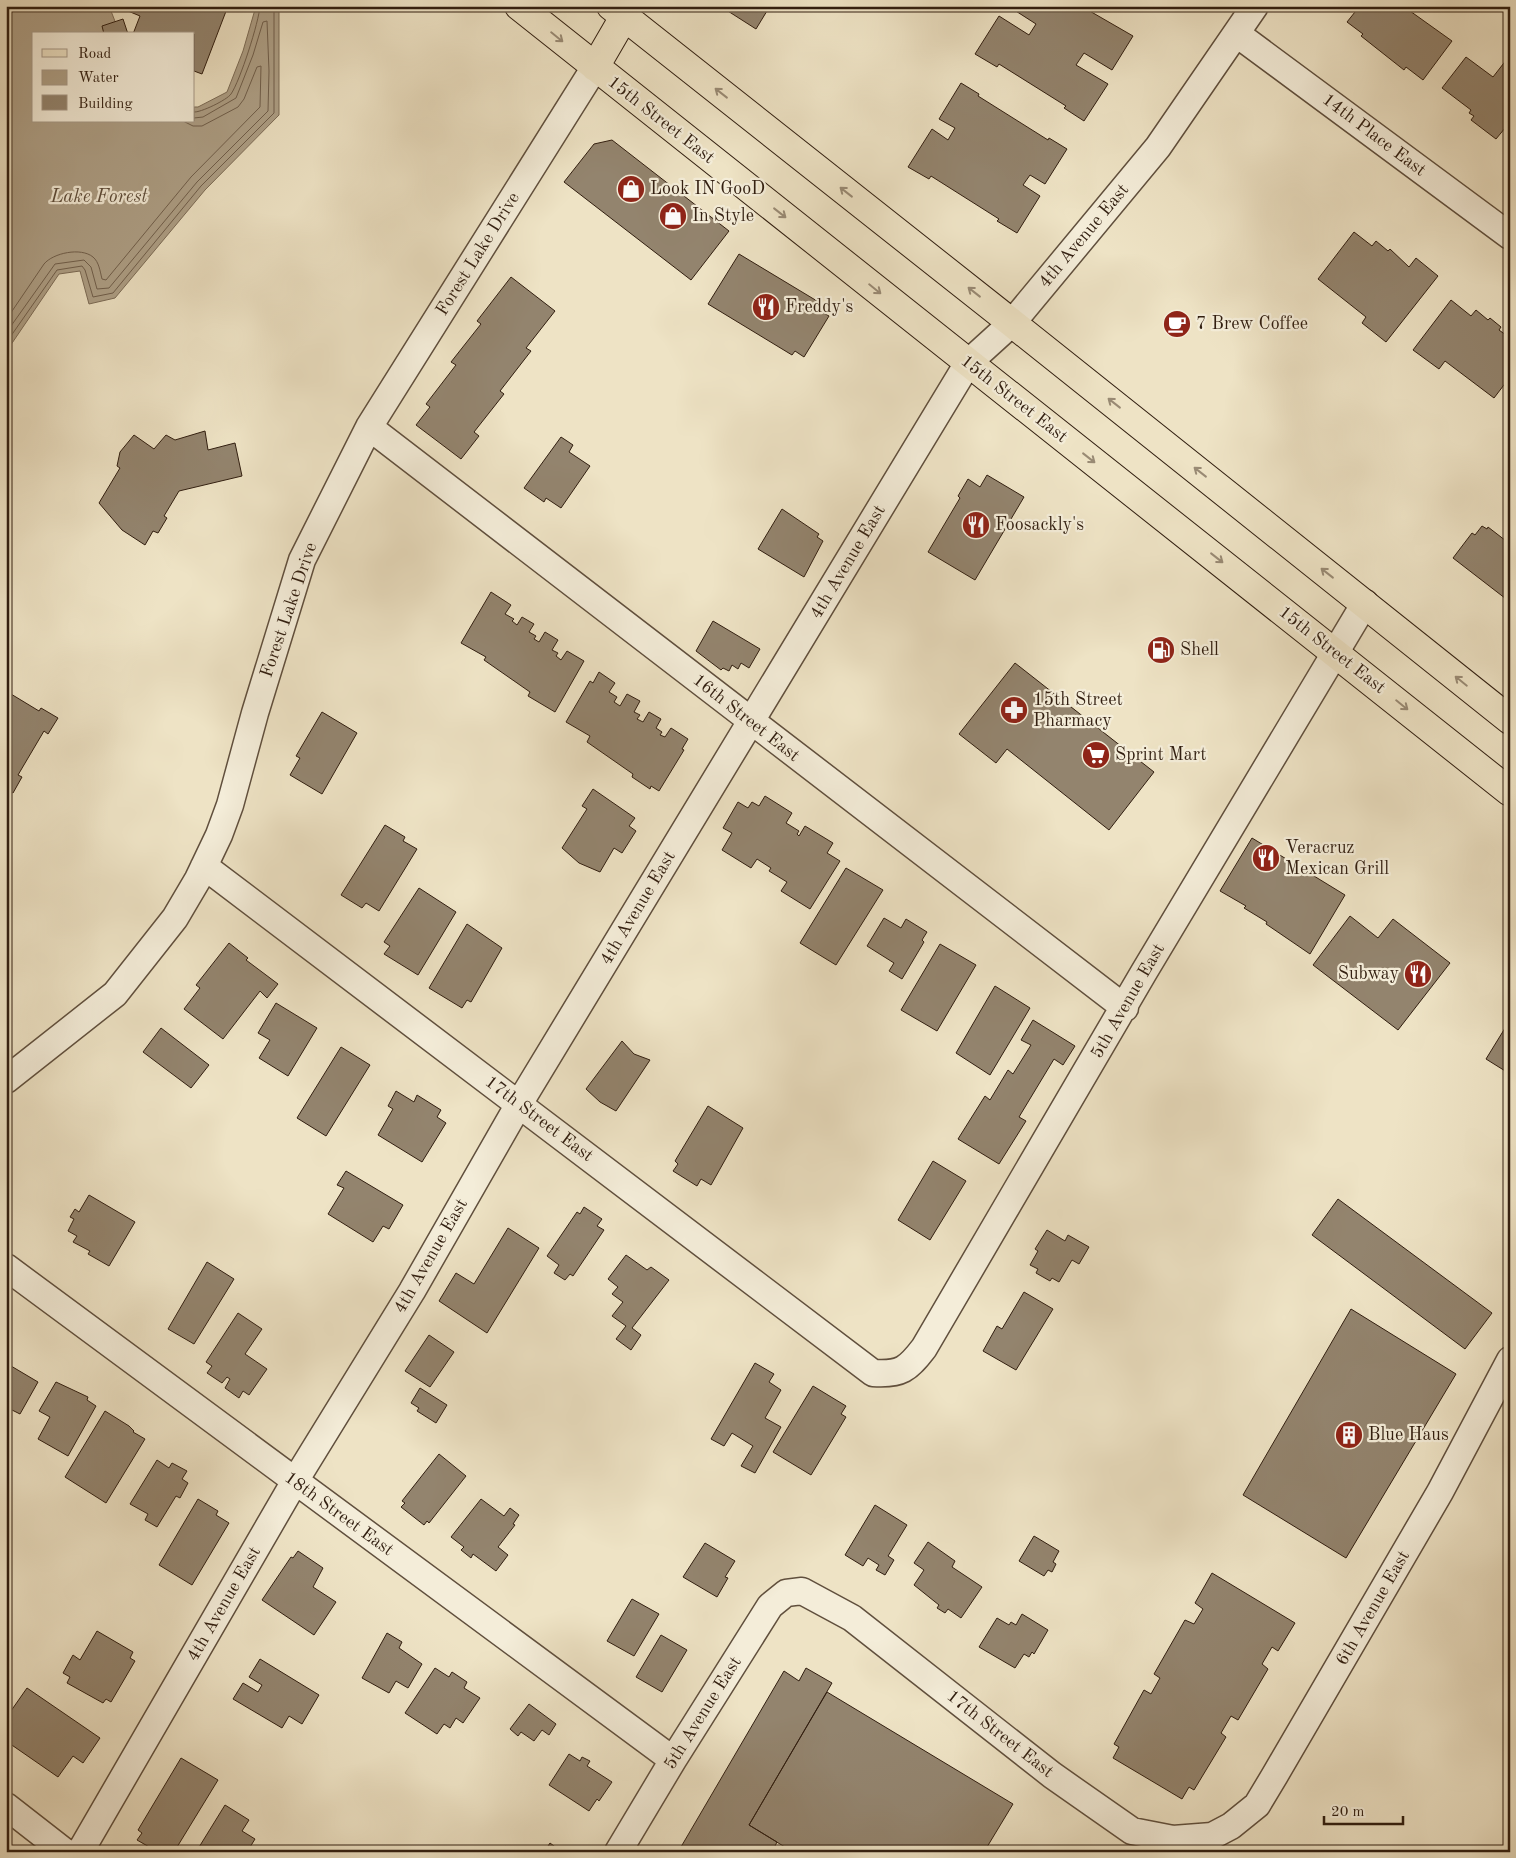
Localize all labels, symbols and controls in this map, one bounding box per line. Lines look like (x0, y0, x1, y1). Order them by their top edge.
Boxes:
one-way arrow (550, 31, 563, 42)
legend (32, 32, 195, 122)
text: Road (78, 47, 112, 62)
text: Water (78, 71, 119, 86)
street label: 15th Street East (604, 73, 718, 167)
one-way arrow (715, 88, 728, 99)
street label: 14th Place East (1319, 90, 1429, 180)
text: Building (78, 97, 133, 112)
shop icon: Look IN GooD (616, 174, 646, 204)
place label: Look IN GooD (650, 180, 765, 198)
street label: 4th Avenue East (1036, 181, 1132, 291)
one-way arrow (839, 187, 853, 197)
water label: Lake Forest (49, 188, 149, 207)
street label: Forest Lake Drive (433, 189, 523, 319)
shop icon: In Style (658, 201, 688, 231)
place label: In Style (692, 207, 754, 225)
one-way arrow (773, 208, 786, 219)
one-way arrow (868, 283, 881, 294)
one-way arrow (968, 287, 981, 298)
restaurant icon: Freddy's (751, 292, 781, 322)
place label: Freddy's (785, 298, 853, 316)
cafe icon: 7 Brew Coffee (1162, 309, 1192, 339)
place label: 7 Brew Coffee (1196, 315, 1308, 333)
street label: 15th Street East (957, 352, 1071, 446)
one-way arrow (1108, 398, 1121, 409)
one-way arrow (1082, 453, 1096, 463)
one-way arrow (1194, 466, 1207, 477)
street label: 4th Avenue East (807, 502, 889, 622)
restaurant icon: Foosackly's (961, 510, 991, 540)
place label: Foosackly's (995, 516, 1084, 534)
street label: Forest Lake Drive (257, 540, 321, 680)
one-way arrow (1210, 553, 1223, 564)
one-way arrow (1321, 567, 1334, 578)
street label: 15th Street East (1275, 603, 1389, 697)
fuel station icon: Shell (1146, 635, 1176, 665)
place label: Shell (1180, 641, 1219, 659)
street label: 16th Street East (689, 671, 803, 765)
one-way arrow (1455, 675, 1468, 686)
place label: 15th Street Pharmacy (1033, 691, 1123, 730)
pharmacy icon: 15th Street Pharmacy (999, 695, 1029, 725)
one-way arrow (1395, 699, 1408, 710)
supermarket icon: Sprint Mart (1081, 740, 1111, 770)
place label: Sprint Mart (1115, 746, 1206, 764)
place label: Veracruz Mexican Grill (1285, 839, 1389, 878)
restaurant icon: Veracruz Mexican Grill (1251, 843, 1281, 873)
street label: 4th Avenue East (597, 848, 679, 968)
street label: 5th Avenue East (1088, 941, 1168, 1061)
restaurant icon: Subway (1403, 959, 1433, 989)
place label: Subway (1338, 965, 1399, 983)
street label: 17th Street East (482, 1073, 596, 1165)
street label: 4th Avenue East (391, 1196, 471, 1316)
building icon: Blue Haus (1334, 1420, 1364, 1450)
place label: Blue Haus (1368, 1426, 1449, 1444)
street label: 18th Street East (281, 1468, 397, 1560)
street label: 4th Avenue East (184, 1544, 264, 1664)
street label: 6th Avenue East (1333, 1548, 1413, 1668)
street label: 5th Avenue East (661, 1653, 745, 1773)
street label: 17th Street East (943, 1687, 1057, 1781)
scale bar (1324, 1793, 1402, 1825)
text: 20 m (1331, 1805, 1365, 1820)

